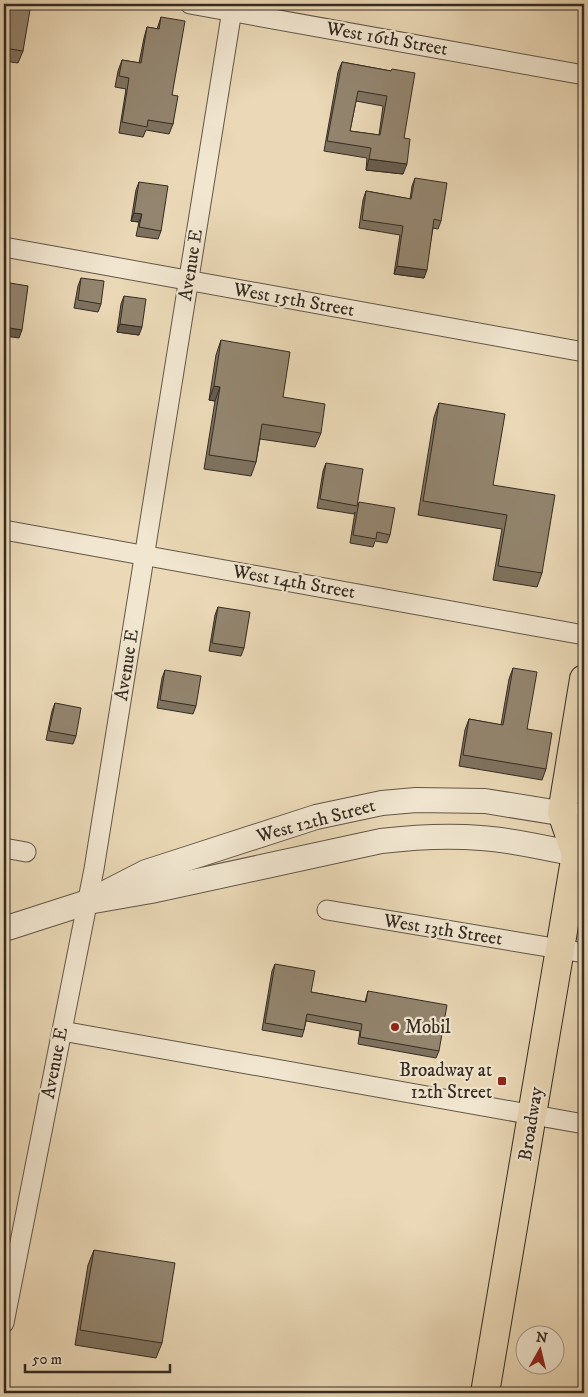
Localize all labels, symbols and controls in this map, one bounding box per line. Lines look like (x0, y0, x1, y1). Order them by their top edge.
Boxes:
street label: West 16th Street (324, 17, 449, 61)
street label: Avenue E (174, 227, 208, 303)
street label: West 15th Street (231, 278, 356, 322)
street label: West 14th Street (230, 560, 357, 604)
street label: Avenue E (110, 627, 144, 703)
street label: West 12th Street (253, 794, 378, 848)
street label: West 13th Street (381, 909, 504, 951)
place label: Mobil (405, 1016, 451, 1039)
marker: Mobil (389, 1021, 401, 1033)
street label: Avenue E (37, 1025, 73, 1101)
place label: Broadway at 12th Street (399, 1059, 492, 1104)
marker: Broadway at 12th Street (496, 1075, 508, 1087)
street label: Broadway (514, 1084, 548, 1163)
north arrow (516, 1324, 566, 1374)
text: N (535, 1328, 549, 1348)
scale bar (25, 1342, 170, 1374)
text: 50 m (32, 1350, 62, 1369)

